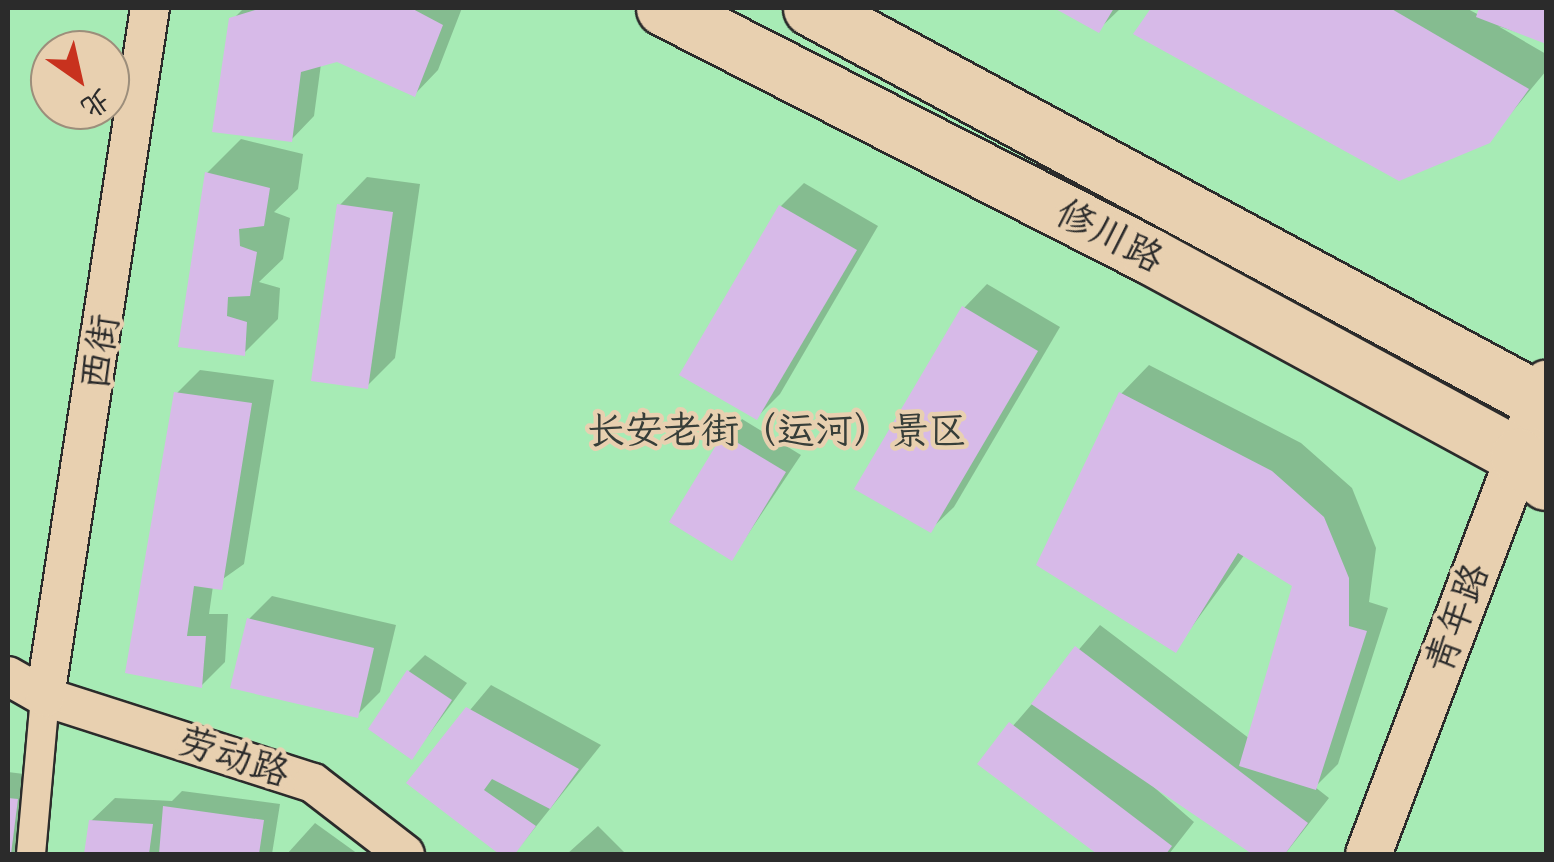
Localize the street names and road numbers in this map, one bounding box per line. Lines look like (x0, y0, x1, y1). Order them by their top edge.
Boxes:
street label: 修川路 (1049, 190, 1171, 282)
street label: 西街 (72, 311, 128, 393)
street label: 青年路 (1415, 557, 1499, 679)
street label: 劳动路 (173, 718, 295, 796)

